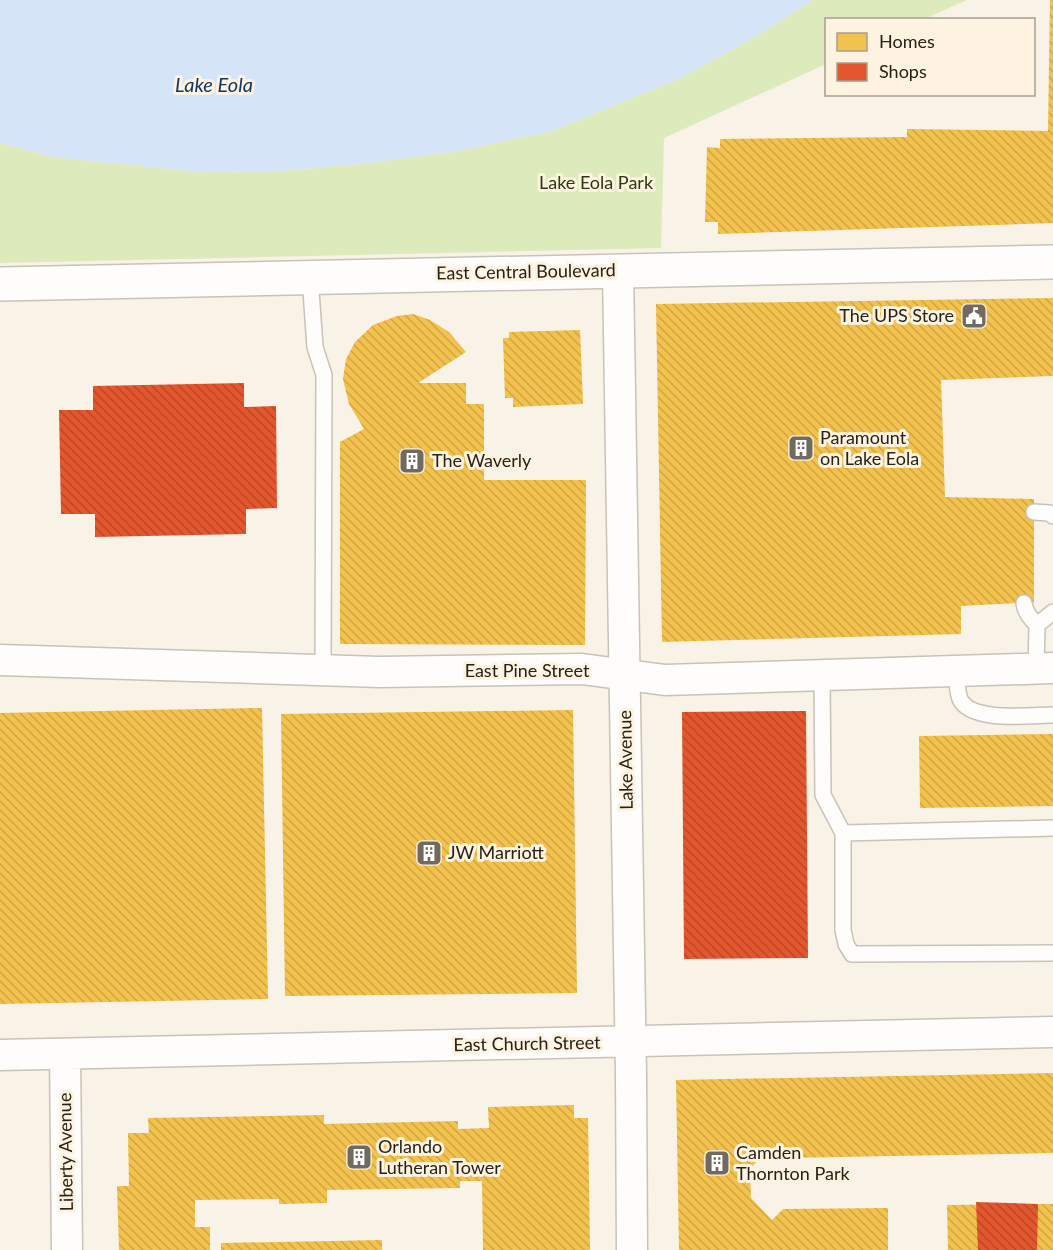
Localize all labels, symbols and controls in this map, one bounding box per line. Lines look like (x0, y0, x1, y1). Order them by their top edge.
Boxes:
legend (825, 18, 1035, 96)
text: Homes (879, 30, 935, 52)
text: Shops (879, 60, 927, 82)
water label: Lake Eola (175, 72, 253, 96)
park label: Lake Eola Park (539, 171, 654, 193)
street label: East Central Boulevard (436, 258, 616, 284)
public building icon: The UPS Store (959, 301, 989, 331)
place label: The UPS Store (839, 304, 954, 326)
place label: Paramount on Lake Eola (820, 426, 919, 469)
building icon: Paramount on Lake Eola (786, 433, 816, 463)
building icon: The Waverly (397, 446, 427, 476)
place label: The Waverly (432, 449, 532, 471)
street label: East Pine Street (465, 659, 590, 681)
street label: Lake Avenue (613, 710, 637, 810)
building icon: JW Marriott (414, 838, 444, 868)
place label: JW Marriott (448, 841, 544, 863)
street label: East Church Street (453, 1031, 601, 1055)
street label: Liberty Avenue (53, 1093, 77, 1211)
place label: Orlando Lutheran Tower (378, 1135, 501, 1178)
place label: Camden Thornton Park (736, 1141, 850, 1184)
building icon: Orlando Lutheran Tower (344, 1142, 374, 1172)
building icon: Camden Thornton Park (702, 1148, 732, 1178)

